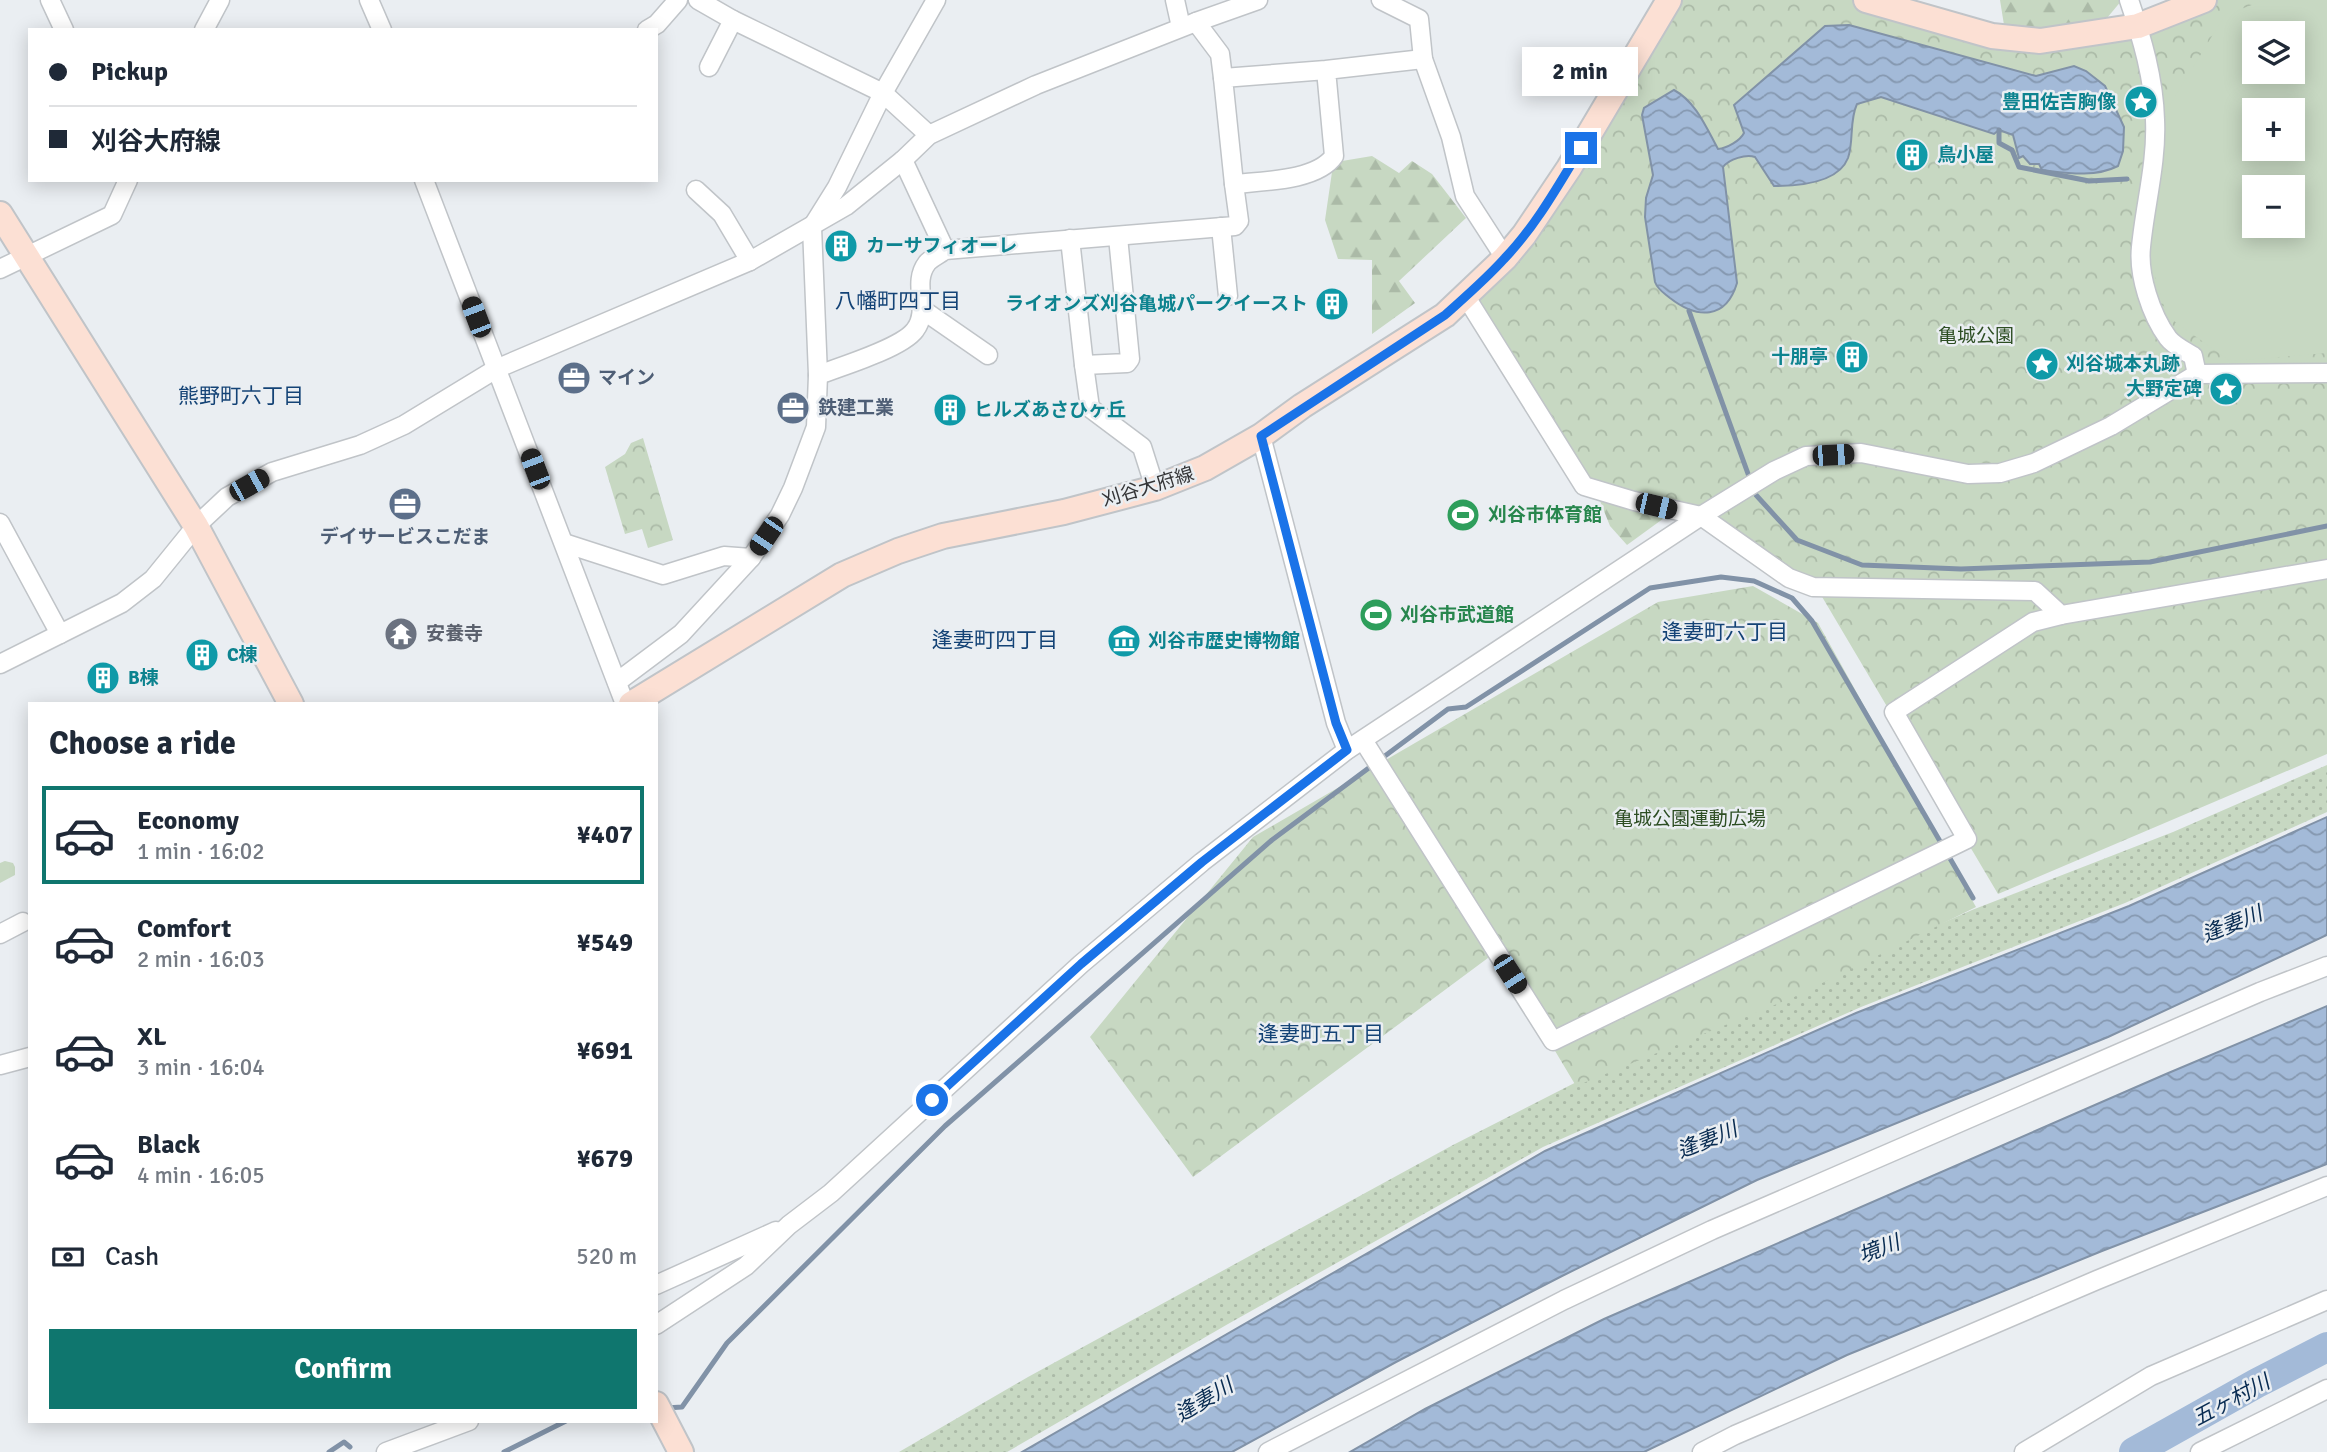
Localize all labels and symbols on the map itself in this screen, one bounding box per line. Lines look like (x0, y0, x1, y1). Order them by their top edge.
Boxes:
callout: 2 min (1523, 46, 1639, 96)
place icon: 豊田佐吉胸像 (2122, 83, 2160, 121)
place label: 豊田佐吉胸像 (2002, 90, 2116, 114)
route end (1565, 132, 1597, 164)
building icon: 鳥小屋 (1893, 136, 1931, 174)
place label: 鳥小屋 (1937, 143, 1994, 167)
building icon: カーサフィオーレ (822, 227, 860, 265)
place label: カーサフィオーレ (866, 234, 1017, 258)
building icon: ライオンズ刈谷亀城パークイースト (1313, 285, 1351, 323)
district label: 八幡町四丁目 (835, 288, 961, 314)
place label: ライオンズ刈谷亀城パークイースト (1005, 292, 1308, 316)
car (459, 294, 494, 340)
park label: 亀城公園 (1938, 324, 2014, 348)
building icon: 十朋亭 (1833, 338, 1871, 376)
place label: 十朋亭 (1771, 345, 1828, 369)
place icon: 刈谷城本丸跡 (2023, 345, 2061, 383)
place label: 刈谷城本丸跡 (2066, 352, 2180, 376)
office icon: マイン (555, 359, 593, 397)
place label: マイン (598, 366, 655, 390)
place icon: 大野定碑 (2207, 370, 2245, 408)
place label: 大野定碑 (2126, 377, 2202, 401)
district label: 熊野町六丁目 (178, 383, 304, 409)
office icon: 鉄建工業 (774, 389, 812, 427)
building icon: ヒルズあさひヶ丘 (931, 391, 969, 429)
place label: 鉄建工業 (818, 396, 894, 420)
place label: ヒルズあさひヶ丘 (974, 398, 1126, 422)
car (1812, 443, 1855, 467)
car (518, 446, 553, 492)
street label: 刈谷大府線 (1099, 462, 1197, 512)
car (226, 466, 273, 504)
office icon: デイサービスこだま (386, 485, 424, 523)
car (1634, 491, 1679, 521)
sports icon: 刈谷市体育館 (1444, 496, 1482, 534)
place label: 刈谷市体育館 (1488, 503, 1602, 527)
car (746, 513, 787, 559)
place label: デイサービスこだま (320, 525, 490, 549)
sports icon: 刈谷市武道館 (1357, 596, 1395, 634)
place label: 刈谷市武道館 (1400, 603, 1514, 627)
temple icon: 安養寺 (382, 615, 420, 653)
district label: 逢妻町六丁目 (1662, 619, 1788, 645)
place label: 安養寺 (426, 622, 483, 646)
museum icon: 刈谷市歴史博物館 (1105, 622, 1143, 660)
district label: 逢妻町四丁目 (932, 627, 1058, 653)
place label: 刈谷市歴史博物館 (1148, 629, 1300, 653)
building icon: C棟 (183, 636, 221, 674)
place label: C棟 (227, 643, 258, 667)
building icon: B棟 (84, 659, 122, 697)
place label: B棟 (128, 666, 159, 690)
park label: 亀城公園運動広場 (1614, 807, 1766, 831)
water label: 逢妻川 (2198, 899, 2268, 948)
car (1490, 951, 1531, 997)
district label: 逢妻町五丁目 (1258, 1021, 1384, 1047)
route start (916, 1084, 948, 1116)
water label: 逢妻川 (1673, 1115, 1743, 1164)
water label: 境川 (1855, 1229, 1905, 1269)
water label: 五ヶ村川 (2188, 1368, 2276, 1431)
water label: 逢妻川 (1170, 1372, 1239, 1427)

